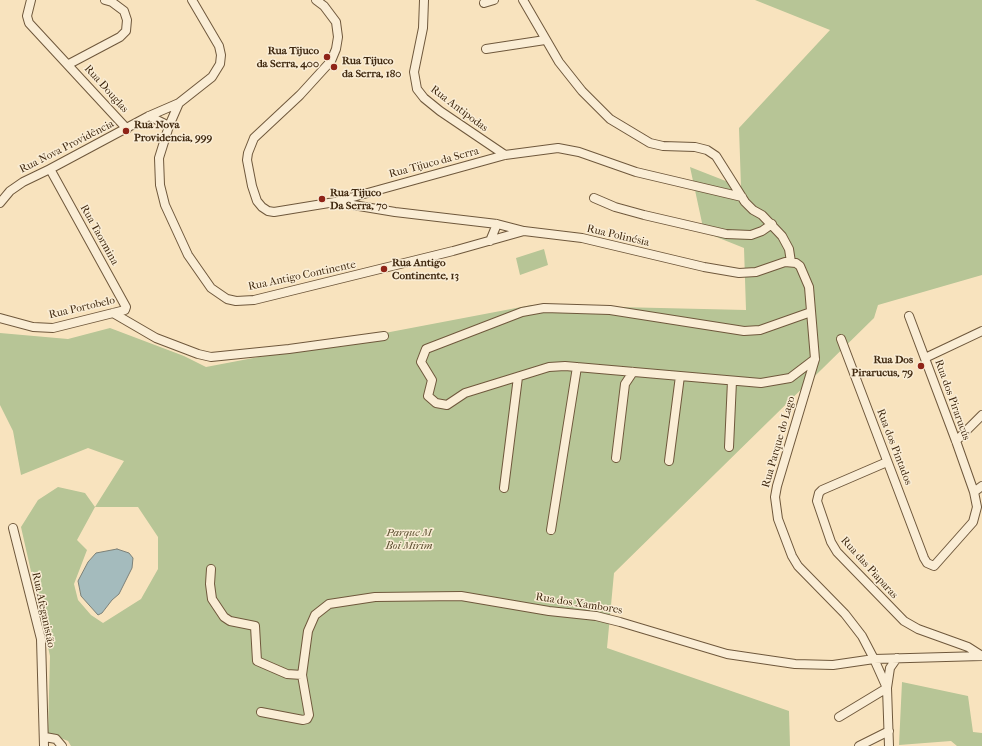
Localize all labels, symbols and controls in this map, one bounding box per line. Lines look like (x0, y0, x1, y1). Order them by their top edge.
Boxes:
place label: Rua Tijuco da Serra, 400 (257, 44, 319, 70)
marker: Rua Tijuco da Serra, 400 (322, 52, 332, 62)
place label: Rua Tijuco da Serra, 180 (342, 54, 401, 80)
street label: Rua Douglas (81, 62, 131, 116)
marker: Rua Tijuco da Serra, 180 (329, 62, 339, 72)
street label: Rua Antipodas (428, 83, 490, 135)
street label: Rua Nova Providência (18, 117, 116, 177)
place label: Rua Nova Providencia, 999 (134, 118, 212, 144)
marker: Rua Nova Providencia, 999 (121, 126, 131, 136)
street label: Rua Tijuco da Serra (388, 145, 480, 181)
place label: Rua Tijuco Da Serra, 70 (330, 186, 387, 212)
marker: Rua Tijuco Da Serra, 70 (317, 194, 327, 204)
street label: Rua Taormina (77, 202, 121, 268)
street label: Rua Polinésia (585, 222, 651, 250)
place label: Rua Antigo Continente, 13 (392, 256, 459, 282)
street label: Rua Antigo Continente (247, 258, 357, 294)
marker: Rua Antigo Continente, 13 (379, 264, 389, 274)
street label: Rua Portobelo (48, 294, 116, 322)
place label: Rua Dos Pirarucus, 79 (852, 353, 913, 379)
street label: Rua dos Pirarucús (931, 358, 973, 442)
marker: Rua Dos Pirarucus, 79 (916, 361, 926, 371)
street label: Rua Parque do Lago (760, 395, 798, 489)
street label: Rua dos Pintados (873, 407, 915, 487)
park label: Parque M Boi Mirim (385, 526, 433, 552)
street label: Rua das Piaparas (838, 534, 900, 602)
street label: Rua Afeganistão (29, 571, 57, 649)
street label: Rua dos Xambores (535, 591, 623, 617)

